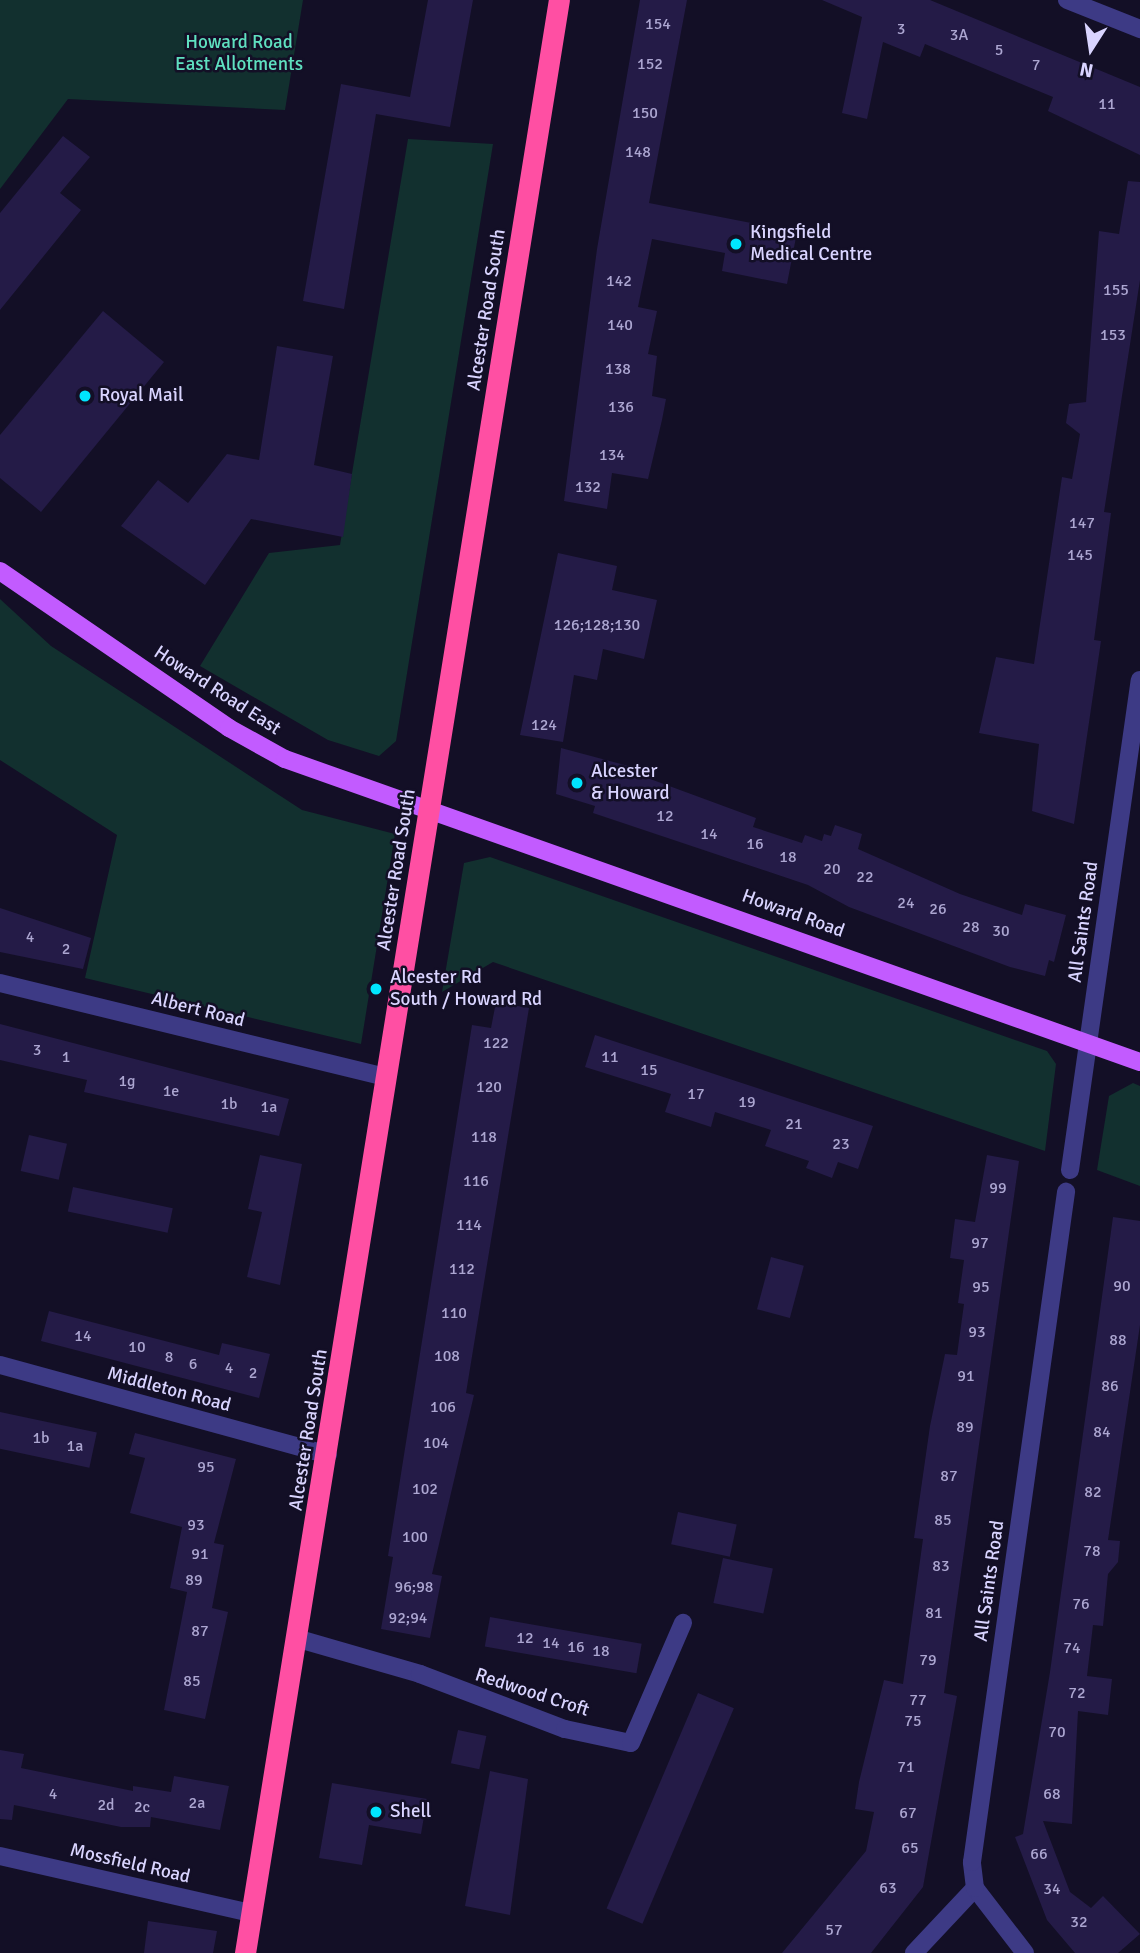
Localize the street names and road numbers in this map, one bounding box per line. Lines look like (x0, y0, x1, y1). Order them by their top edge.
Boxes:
street label: Alcester Road South (463, 228, 511, 392)
street label: Howard Road East (149, 641, 285, 741)
street label: Alcester Road South (373, 788, 421, 952)
street label: All Saints Road (1064, 860, 1104, 984)
street label: Howard Road (739, 885, 847, 943)
street label: Albert Road (149, 987, 247, 1033)
street label: Alcester Road South (285, 1348, 333, 1512)
street label: Middleton Road (105, 1363, 233, 1417)
street label: All Saints Road (970, 1519, 1010, 1643)
street label: Redwood Croft (472, 1664, 592, 1722)
street label: Mossfield Road (68, 1839, 192, 1889)

